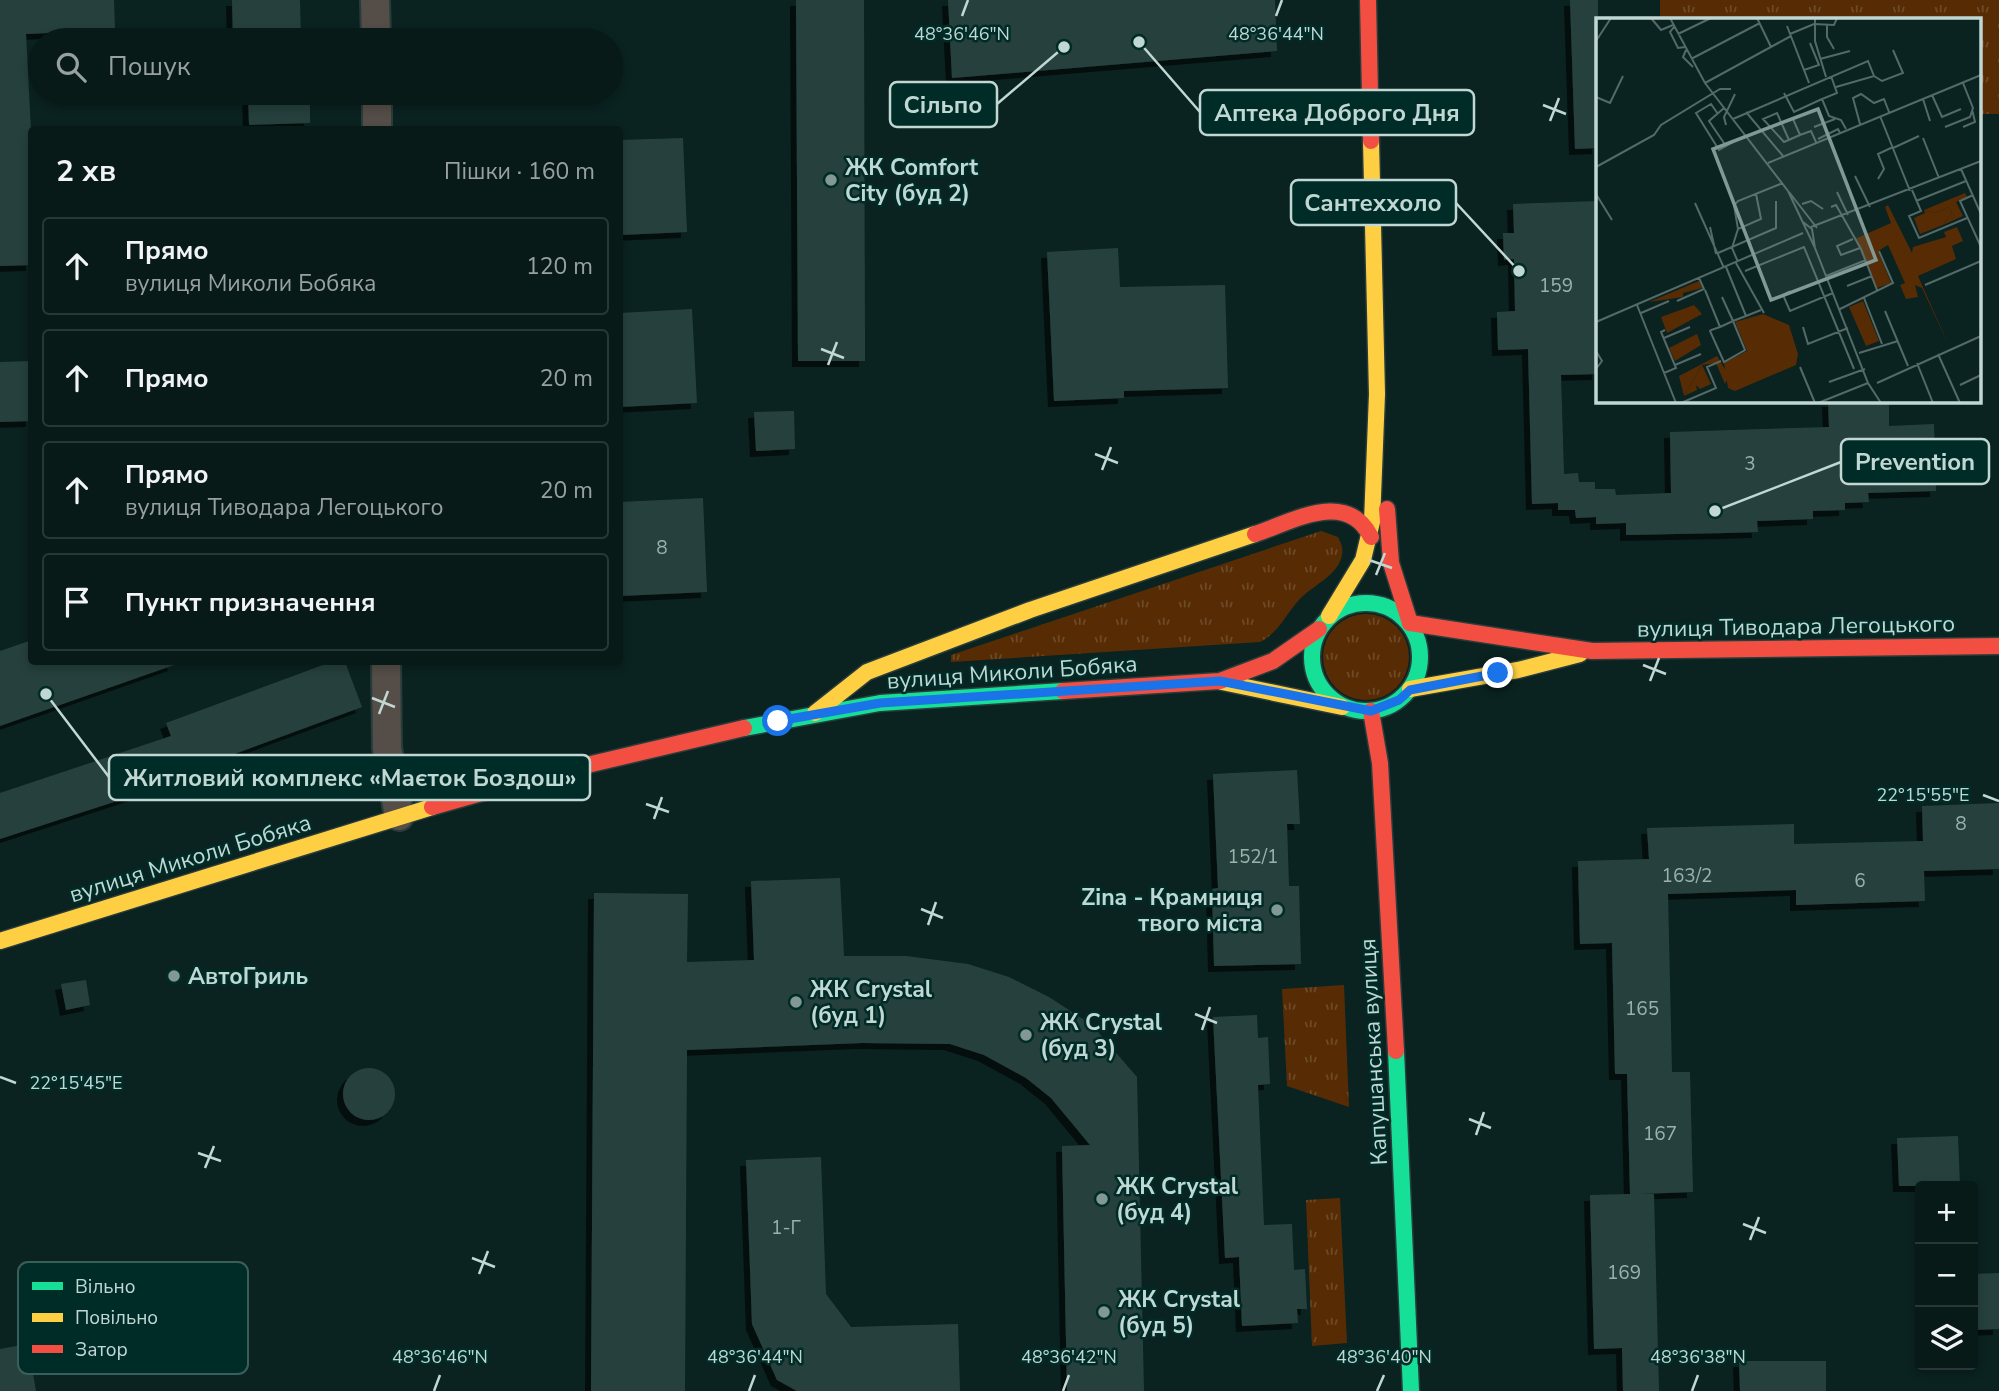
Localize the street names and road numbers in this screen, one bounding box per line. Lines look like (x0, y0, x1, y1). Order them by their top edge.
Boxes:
street label: вулиця Тиводара Легоцького (1637, 608, 1956, 645)
street label: вулиця Миколи Бобяка (886, 648, 1138, 697)
street label: вулиця Миколи Бобяка (65, 807, 315, 910)
street label: Капушанська вулиця (1352, 938, 1395, 1166)

